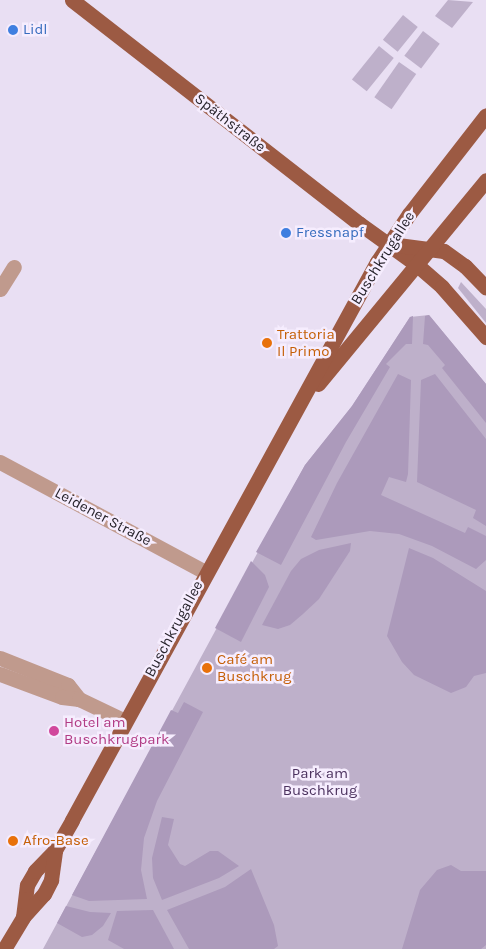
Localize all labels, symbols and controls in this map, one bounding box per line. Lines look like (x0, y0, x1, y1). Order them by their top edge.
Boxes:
place label: Lidl (23, 21, 48, 39)
marker: Lidl (7, 24, 19, 36)
street label: Späthstraße (191, 90, 269, 156)
street label: Buschkrugallee (347, 208, 419, 308)
place label: Fressnapf (296, 224, 364, 242)
marker: Fressnapf (280, 227, 292, 239)
place label: Trattoria Il Primo (277, 325, 335, 360)
marker: Trattoria Il Primo (261, 337, 273, 349)
street label: Leidener Straße (52, 484, 154, 550)
street label: Buschkrugallee (141, 578, 207, 680)
place label: Café am Buschkrug (217, 650, 292, 685)
marker: Café am Buschkrug (201, 662, 213, 674)
place label: Hotel am Buschkrugpark (64, 713, 169, 748)
marker: Hotel am Buschkrugpark (48, 725, 60, 737)
park label: Park am Buschkrug (283, 764, 357, 799)
place label: Afro-Base (23, 832, 89, 850)
marker: Afro-Base (7, 835, 19, 847)

